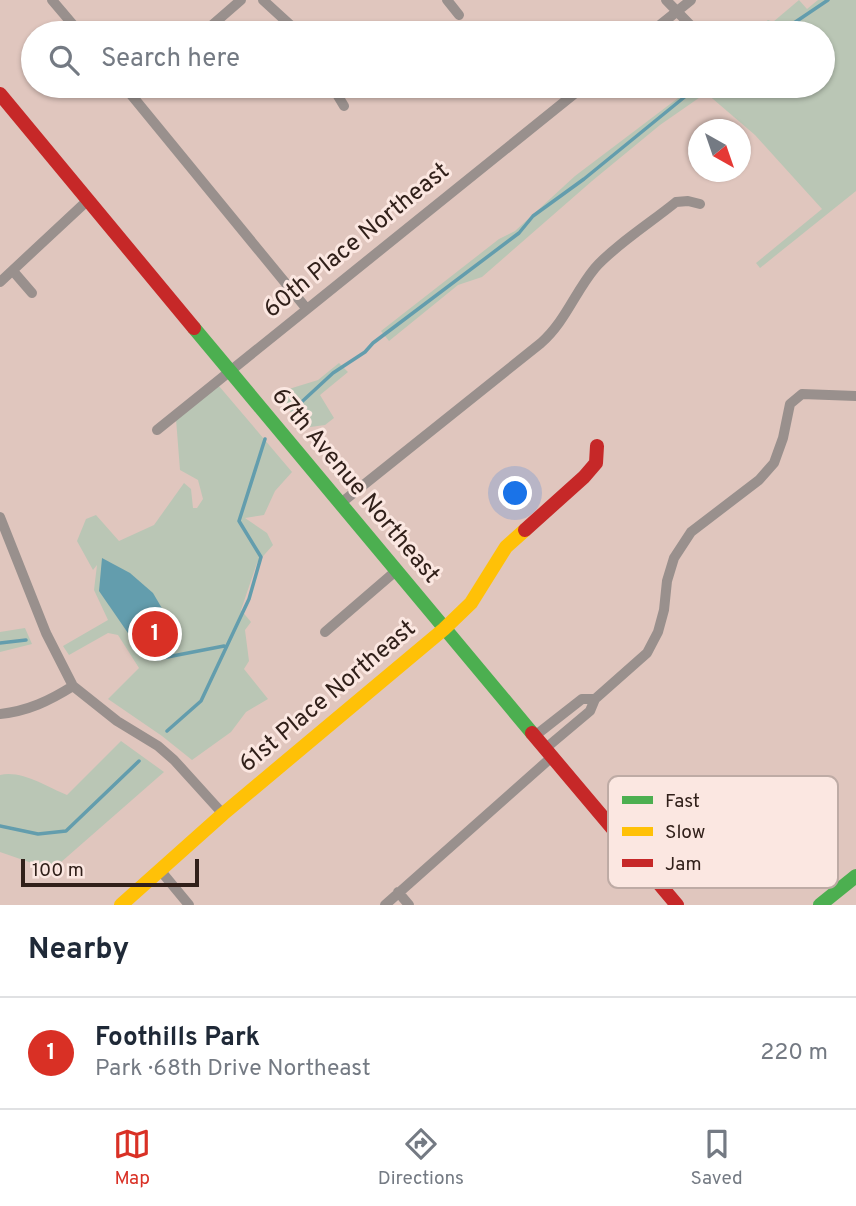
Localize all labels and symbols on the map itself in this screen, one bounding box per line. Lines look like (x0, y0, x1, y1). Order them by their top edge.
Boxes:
north arrow (688, 119, 751, 182)
street label: 60th Place Northeast (258, 157, 456, 325)
street label: 67th Avenue Northeast (264, 382, 446, 590)
your location (498, 476, 532, 510)
pin: 1 (132, 608, 178, 660)
street label: 61st Place Northeast (233, 614, 423, 780)
legend (608, 776, 838, 888)
text: Fast (665, 790, 700, 814)
text: Slow (665, 821, 705, 845)
text: Jam (665, 853, 702, 877)
scale bar (21, 856, 200, 888)

